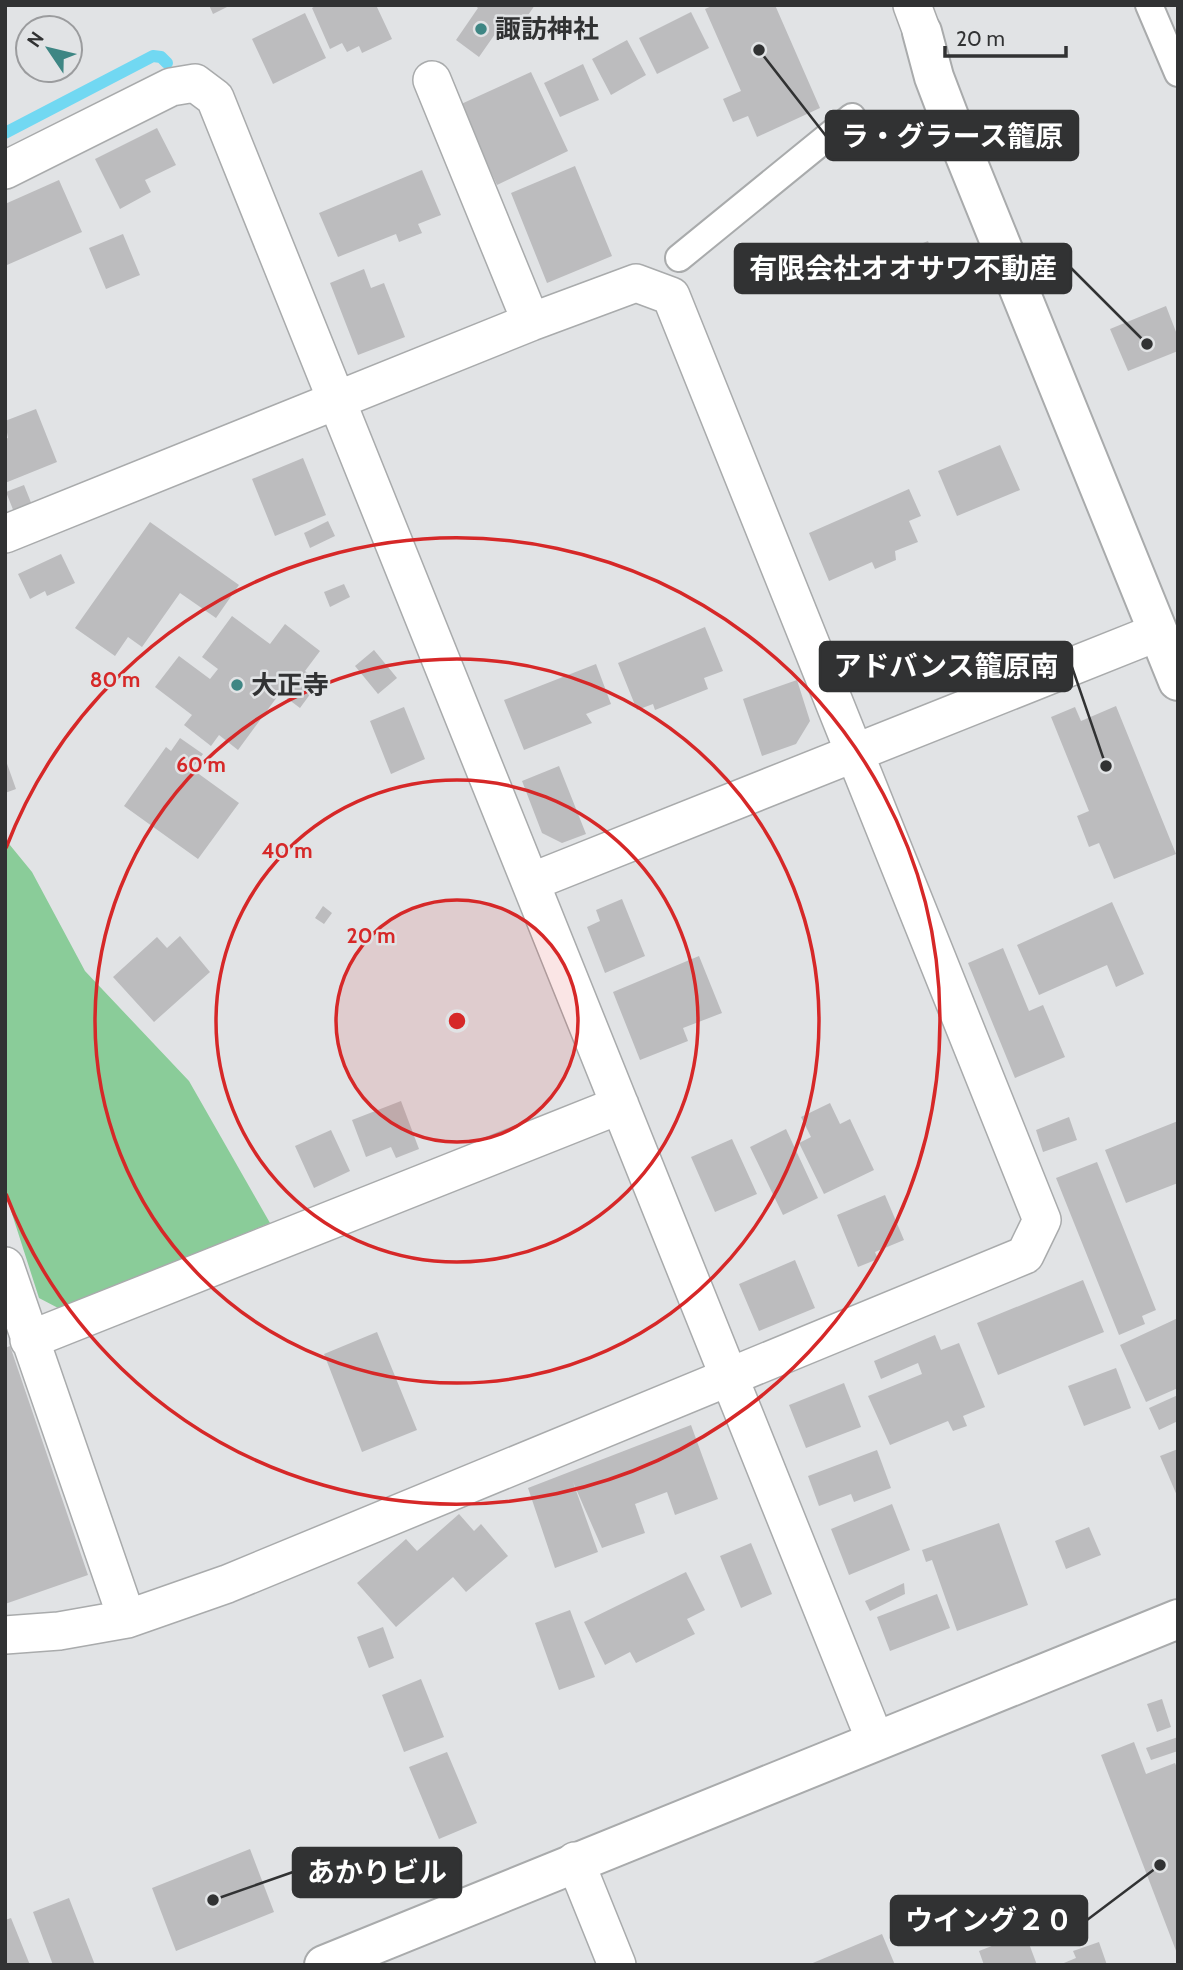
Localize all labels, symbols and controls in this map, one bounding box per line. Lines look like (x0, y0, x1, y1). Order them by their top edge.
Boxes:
place label: 諏訪神社 (495, 13, 599, 45)
north arrow (14, 14, 84, 84)
scale bar (945, 14, 1066, 58)
marker: 諏訪神社 (473, 21, 489, 37)
text: 20 m (956, 26, 1005, 51)
text: N (22, 27, 49, 52)
callout: ラ・グラース籠原 (826, 111, 1078, 160)
text: ラ・グラース籠原 (841, 119, 1063, 153)
callout: 有限会社オオサワ不動産 (735, 244, 1071, 293)
text: 有限会社オオサワ不動産 (749, 251, 1057, 285)
callout: アドバンス籠原南 (820, 642, 1072, 691)
text: アドバンス籠原南 (834, 649, 1058, 683)
text: 80 m (90, 667, 140, 692)
place label: 大正寺 (251, 669, 329, 701)
marker: 大正寺 (229, 677, 245, 693)
text: 60 m (176, 752, 226, 777)
text: 40 m (262, 838, 312, 863)
text: 20 m (347, 923, 395, 948)
centre of rings (445, 1009, 469, 1033)
callout: あかりビル (293, 1848, 461, 1897)
text: あかりビル (307, 1855, 447, 1889)
callout: ウイング２０ (891, 1896, 1087, 1945)
text: ウイング２０ (905, 1903, 1073, 1937)

